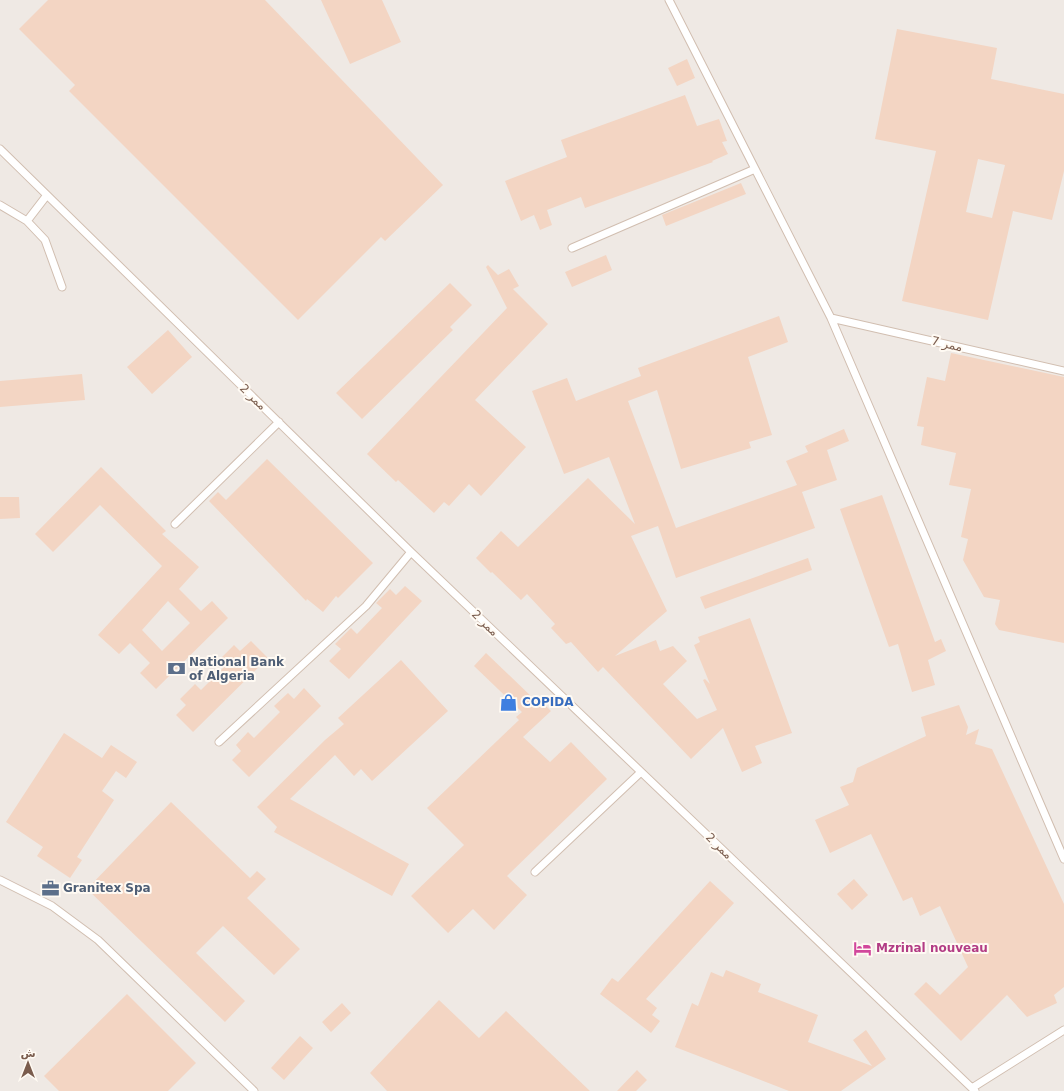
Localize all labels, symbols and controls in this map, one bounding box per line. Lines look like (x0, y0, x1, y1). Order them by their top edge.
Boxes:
street label: ممر 7 (930, 334, 964, 355)
street label: ممر 2 (236, 381, 269, 414)
street label: ممر 2 (468, 607, 501, 640)
place label: National Bank of Algeria (189, 655, 285, 683)
bank icon: National Bank of Algeria (166, 659, 186, 679)
shop icon: COPIDA (499, 692, 519, 712)
place label: COPIDA (522, 695, 574, 709)
street label: ممر 2 (702, 830, 735, 863)
office icon: Granitex Spa (40, 878, 60, 898)
place label: Granitex Spa (63, 881, 151, 895)
hotel icon: Mzrinal nouveau (853, 938, 873, 958)
place label: Mzrinal nouveau (876, 941, 988, 955)
north arrow (8, 1043, 48, 1083)
text: ش (20, 1047, 36, 1060)

